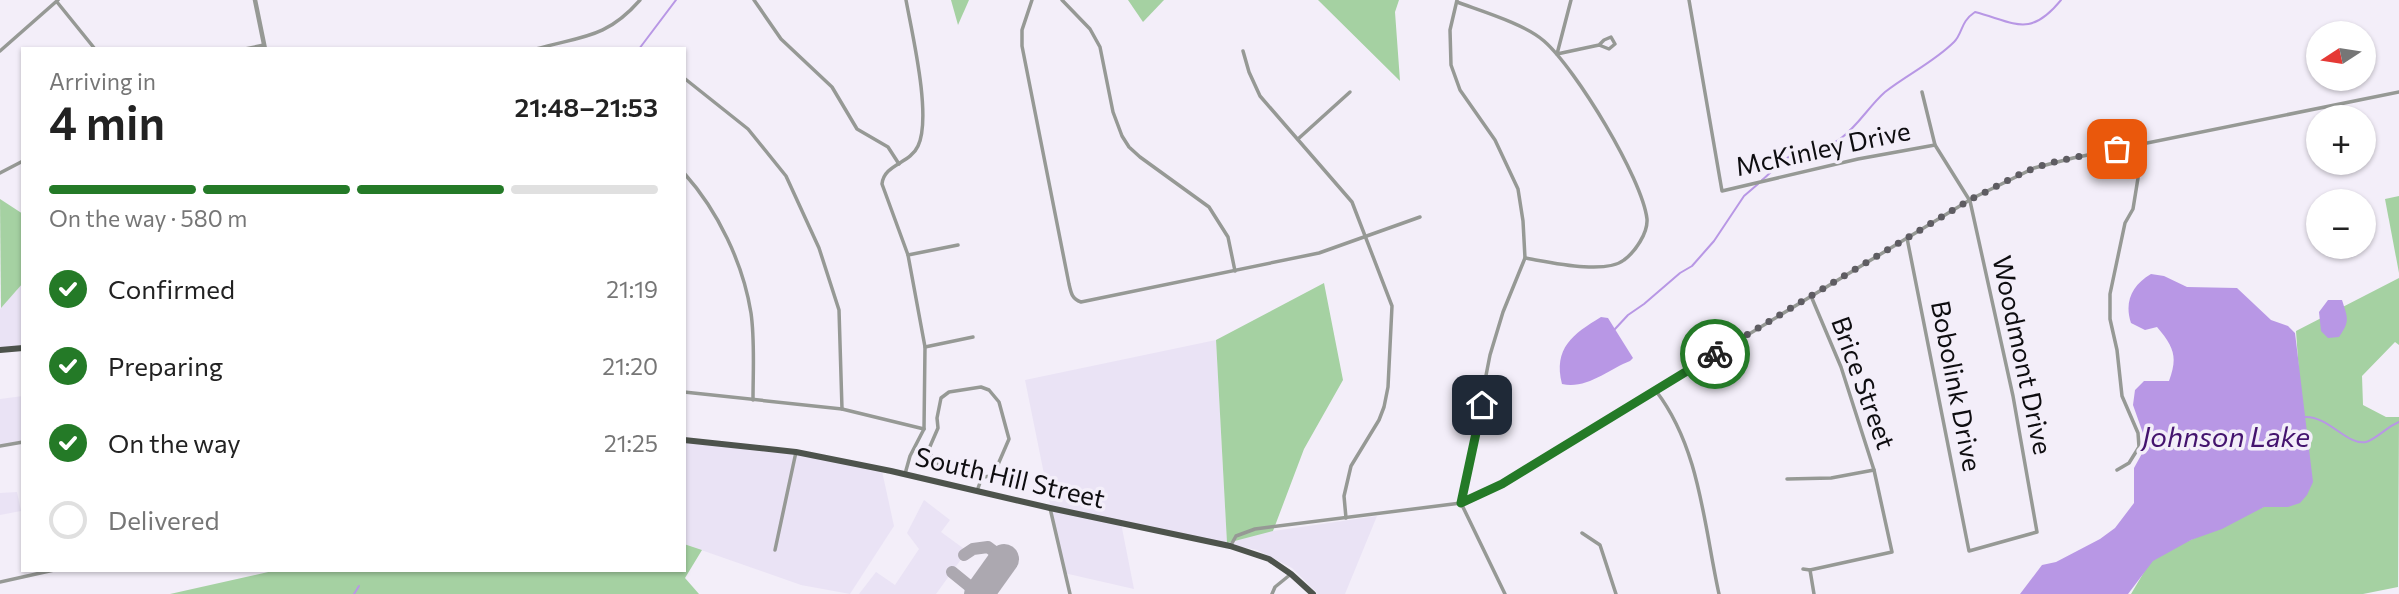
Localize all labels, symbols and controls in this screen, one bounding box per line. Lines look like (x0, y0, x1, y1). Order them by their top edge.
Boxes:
north arrow (2306, 21, 2376, 91)
map controls (2306, 21, 2376, 259)
text: Arriving in (49, 67, 156, 95)
text: 21:48–21:53 (515, 91, 658, 122)
text: 4 min (49, 93, 165, 149)
button: + (2306, 105, 2376, 175)
street label: McKinley Drive (1732, 114, 1913, 181)
pin (2087, 119, 2147, 179)
icon: bag (2098, 130, 2136, 168)
button: − (2306, 189, 2376, 259)
text: On the way · 580 m (49, 204, 247, 232)
street label: Woodmont Drive (1987, 252, 2060, 457)
icon: check (49, 270, 87, 308)
text: Confirmed (108, 273, 235, 304)
text: 21:19 (606, 275, 658, 303)
street label: Bobolink Drive (1926, 298, 1989, 474)
street label: Brice Street (1826, 312, 1903, 453)
courier (1680, 319, 1750, 389)
icon: bike (1696, 335, 1734, 373)
icon: check (49, 347, 87, 385)
text: Preparing (108, 350, 223, 381)
text: 21:20 (602, 352, 658, 380)
pin (1452, 375, 1512, 435)
icon: home (1463, 386, 1501, 424)
water label: Johnson Lake (2139, 419, 2310, 453)
icon: check (49, 424, 87, 462)
text: On the way (108, 427, 241, 458)
text: 21:25 (604, 429, 658, 457)
street label: South Hill Street (912, 440, 1108, 513)
text: Delivered (108, 504, 219, 535)

